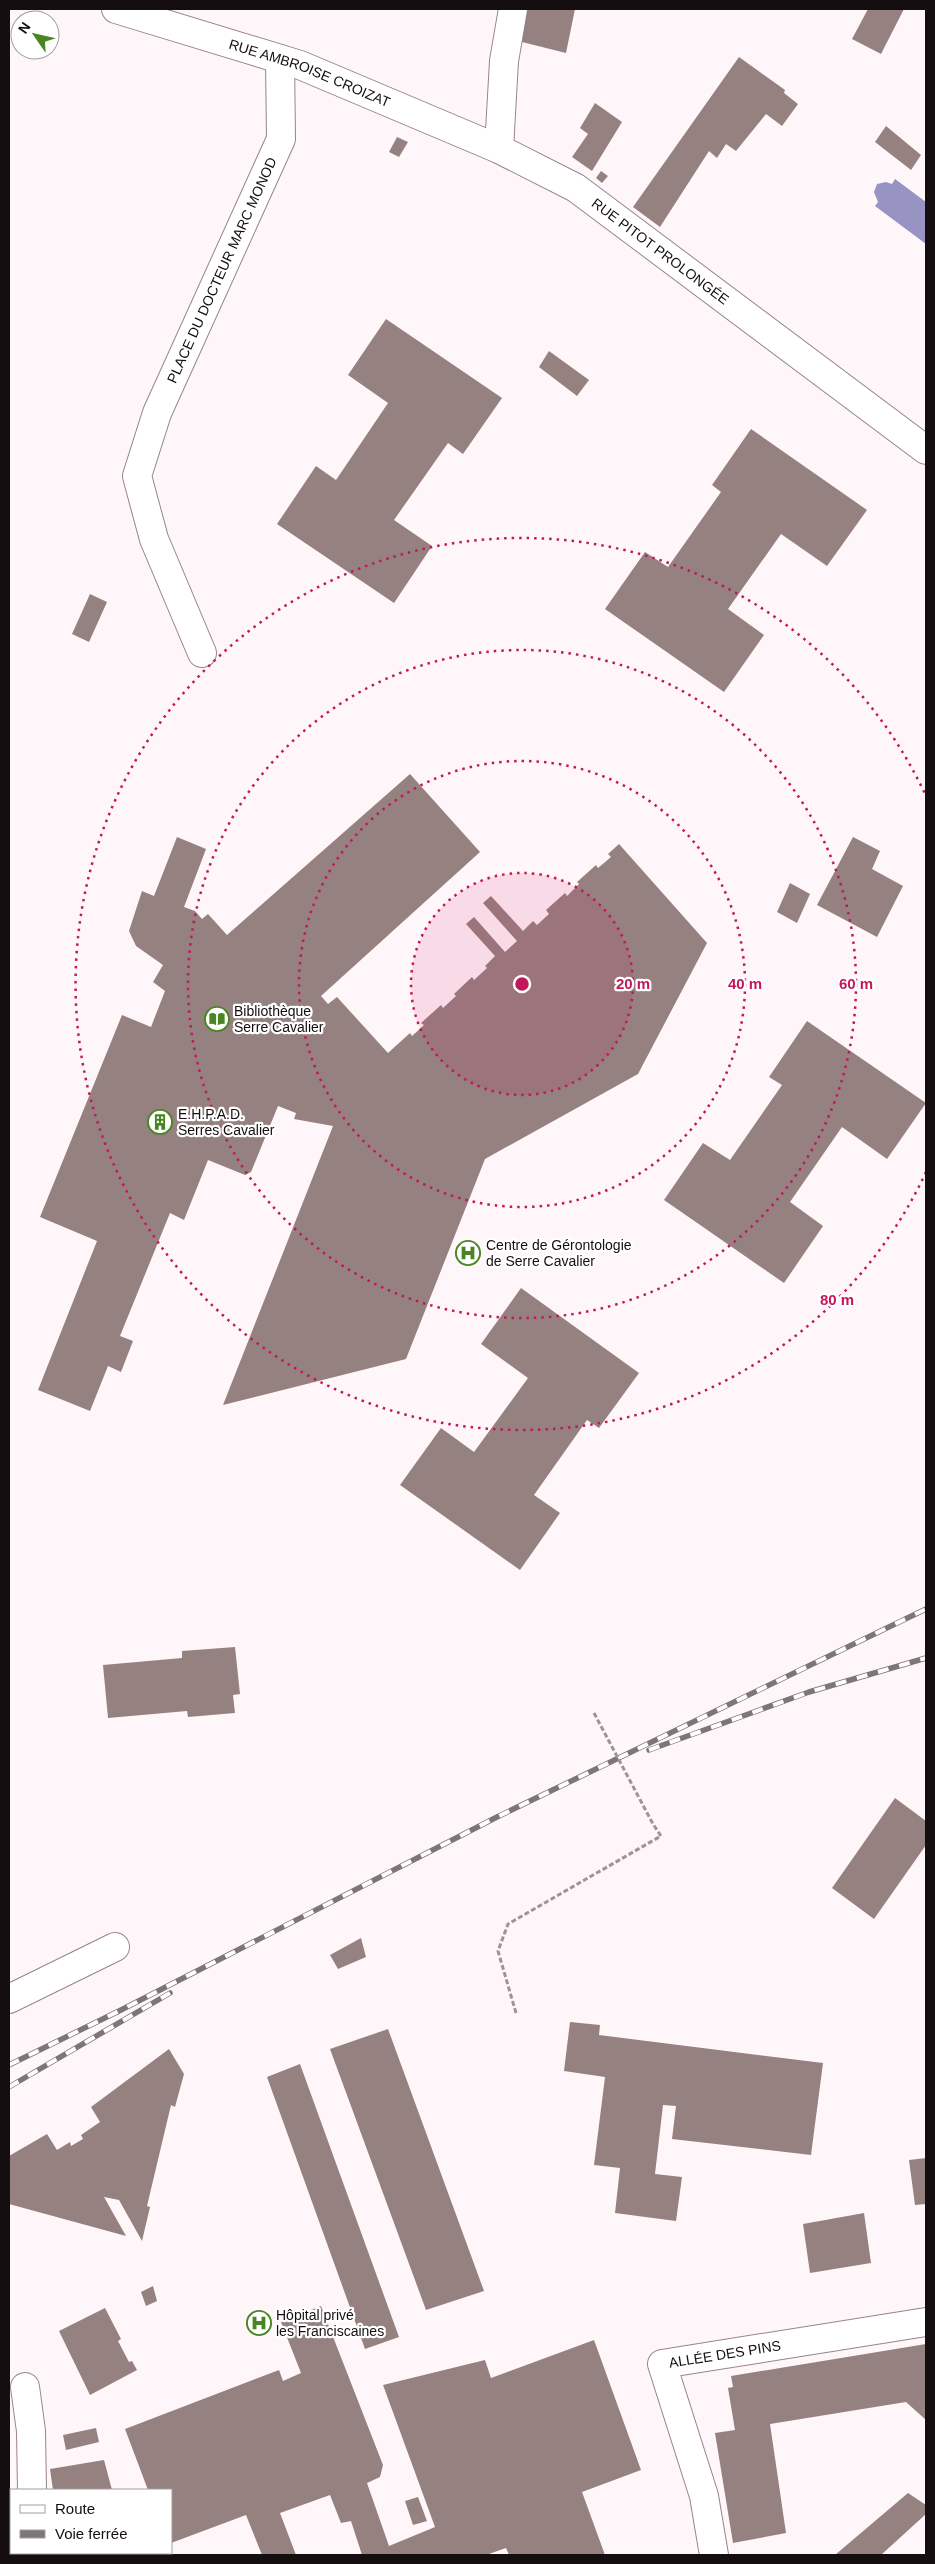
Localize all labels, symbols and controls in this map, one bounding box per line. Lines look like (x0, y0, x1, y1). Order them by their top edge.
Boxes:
north arrow (10, 10, 60, 60)
text: N (15, 19, 34, 36)
street label: RUE AMBROISE CROIZAT (227, 36, 393, 110)
street label: PLACE DU DOCTEUR MARC MONOD (164, 155, 280, 385)
street label: RUE PITOT PROLONGÉE (589, 195, 732, 308)
centre of rings (513, 975, 531, 993)
text: 20 m (616, 975, 650, 992)
text: 40 m (728, 975, 762, 992)
text: 60 m (839, 975, 873, 992)
place label: Bibliothèque Serre Cavalier (234, 1003, 324, 1035)
library icon: Bibliothèque Serre Cavalier (204, 1006, 230, 1032)
place label: E.H.P.A.D. Serres Cavalier (178, 1106, 275, 1138)
building icon: E.H.P.A.D. Serres Cavalier (147, 1109, 173, 1135)
place label: Centre de Gérontologie de Serre Cavalier (486, 1237, 632, 1269)
hospital icon: Centre de Gérontologie de Serre Cavalier (455, 1240, 481, 1266)
text: 80 m (820, 1291, 854, 1308)
place label: Hôpital privé les Franciscaines (276, 2307, 384, 2339)
hospital icon: Hôpital privé les Franciscaines (246, 2310, 272, 2336)
street label: ALLÉE DES PINS (668, 2337, 782, 2371)
legend (10, 2489, 172, 2554)
text: Route (55, 2500, 95, 2517)
text: Voie ferrée (55, 2525, 128, 2542)

